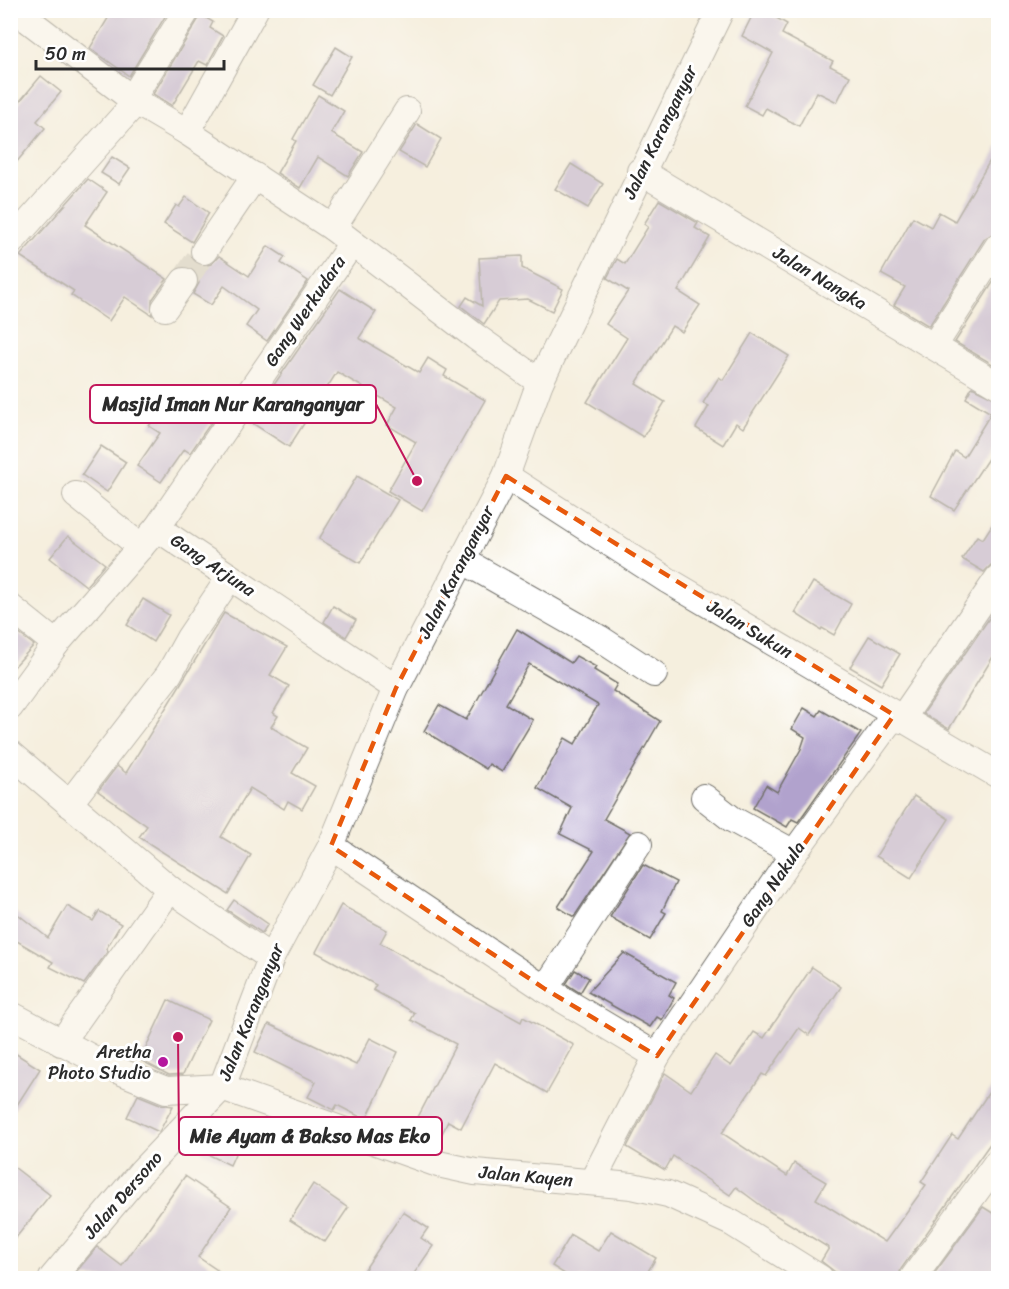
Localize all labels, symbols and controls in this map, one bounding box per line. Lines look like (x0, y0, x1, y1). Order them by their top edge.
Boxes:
scale bar (36, 33, 224, 71)
text: 50 m (45, 38, 86, 70)
street label: Jalan Karanganyar (613, 58, 707, 205)
street label: Jalan Nangka (766, 237, 873, 319)
street label: Gang Werkudara (256, 248, 355, 373)
callout: Masjid Iman Nur Karanganyar (90, 385, 376, 423)
text: Masjid Iman Nur Karanganyar (101, 387, 365, 422)
street label: Jalan Karanganyar (408, 498, 504, 645)
street label: Gang Arjuna (164, 525, 263, 606)
street label: Jalan Sukun (700, 590, 800, 668)
street label: Gang Nakula (732, 834, 814, 934)
street label: Jalan Karanganyar (208, 937, 294, 1087)
place label: Aretha Photo Studio (48, 1036, 152, 1089)
marker: Aretha Photo Studio (156, 1055, 170, 1069)
callout: Mie Ayam & Bakso Mas Eko (179, 1117, 442, 1155)
text: Mie Ayam & Bakso Mas Eko (189, 1119, 431, 1154)
street label: Jalan Dersono (74, 1143, 171, 1247)
street label: Jalan Kayen (477, 1156, 575, 1196)

